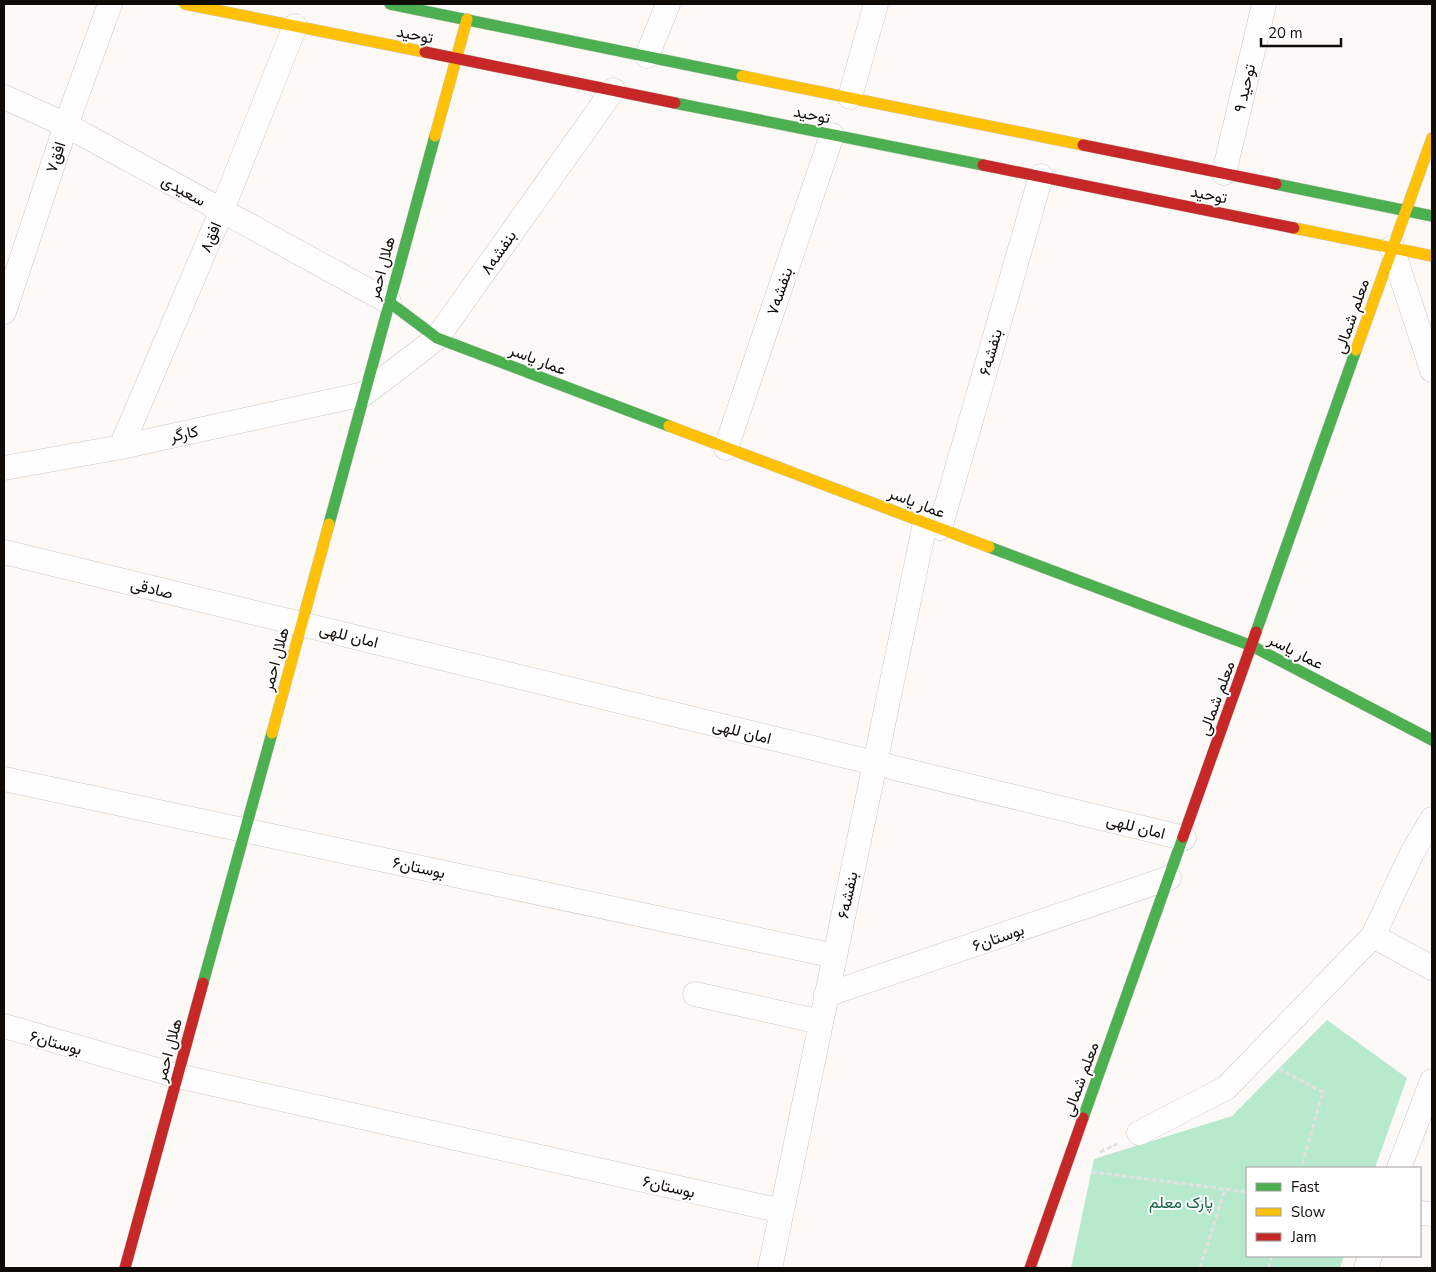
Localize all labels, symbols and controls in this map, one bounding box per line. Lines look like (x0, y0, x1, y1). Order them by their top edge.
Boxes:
scale bar (1261, 15, 1341, 47)
street label: توحید (395, 21, 435, 49)
text: 20 m (1268, 23, 1303, 43)
street label: توحید ۹ (1229, 62, 1261, 115)
street label: توحید (792, 101, 832, 129)
street label: افق۷ (41, 139, 71, 176)
street label: سعیدی (157, 170, 210, 212)
street label: توحید (1189, 181, 1229, 209)
street label: افق۸ (195, 219, 227, 256)
street label: بنفشه۸ (476, 226, 522, 279)
street label: هلال احمر (363, 234, 401, 303)
street label: بنفشه۷ (762, 264, 798, 318)
street label: معلم شمالی (1329, 276, 1375, 357)
street label: بنفشه۶ (974, 326, 1008, 378)
street label: عمار یاسر (505, 339, 569, 381)
street label: کارگر (167, 420, 200, 448)
street label: عمار یاسر (884, 482, 948, 524)
street label: صادقی (128, 573, 175, 605)
street label: امان للهی (317, 618, 381, 654)
street label: هلال احمر (257, 625, 295, 694)
street label: عمار یاسر (1263, 628, 1327, 675)
street label: معلم شمالی (1193, 658, 1241, 739)
street label: امان للهی (710, 714, 774, 750)
street label: امان للهی (1104, 809, 1168, 845)
street label: بوستان۶ (390, 852, 447, 884)
street label: بنفشه۶ (832, 870, 864, 921)
street label: بوستان۶ (970, 919, 1027, 957)
street label: هلال احمر (150, 1016, 188, 1085)
street label: بوستان۶ (27, 1025, 84, 1061)
street label: معلم شمالی (1057, 1039, 1105, 1120)
legend (1246, 1167, 1421, 1257)
street label: بوستان۶ (640, 1170, 697, 1204)
text: Fast (1291, 1177, 1320, 1197)
park label: پارک معلم (1149, 1192, 1213, 1214)
text: Slow (1291, 1202, 1326, 1222)
text: Jam (1290, 1227, 1317, 1247)

